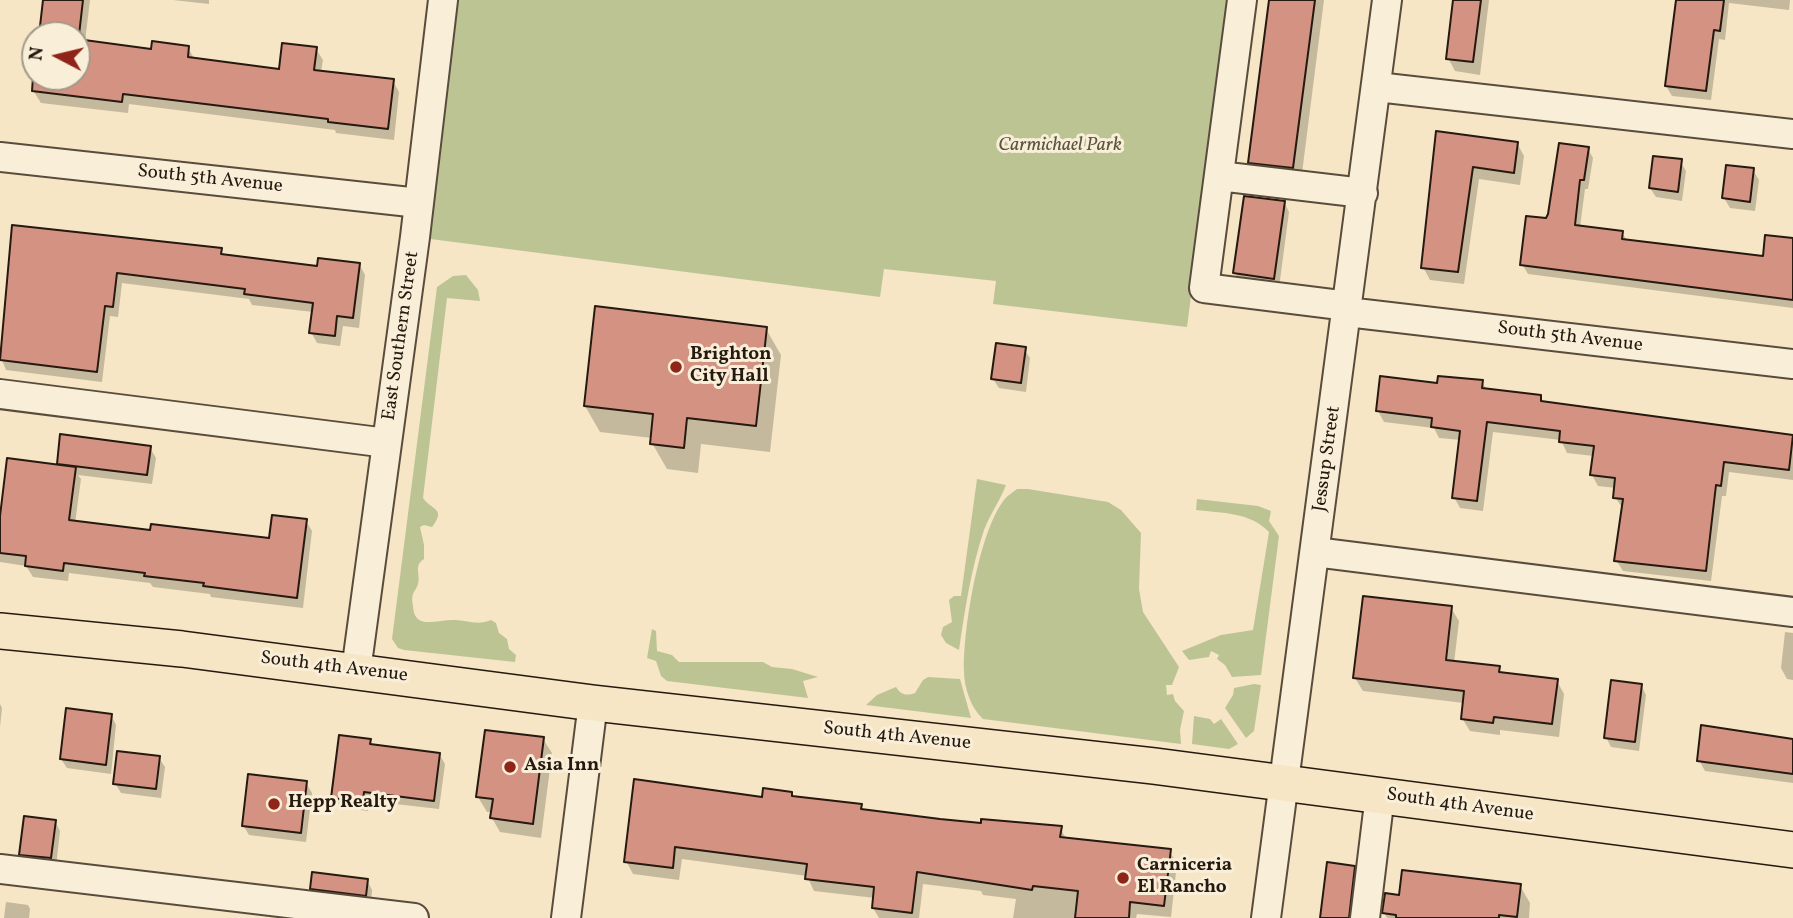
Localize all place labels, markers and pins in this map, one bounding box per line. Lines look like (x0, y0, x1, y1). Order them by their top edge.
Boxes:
place label: Brighton City Hall (690, 345, 771, 389)
marker: Brighton City Hall (668, 359, 684, 375)
place label: Asia Inn (524, 756, 599, 778)
marker: Asia Inn (502, 759, 518, 775)
place label: Hepp Realty (288, 793, 397, 815)
marker: Hepp Realty (266, 796, 282, 812)
place label: Carniceria El Rancho (1137, 856, 1232, 900)
marker: Carniceria El Rancho (1115, 870, 1131, 886)

